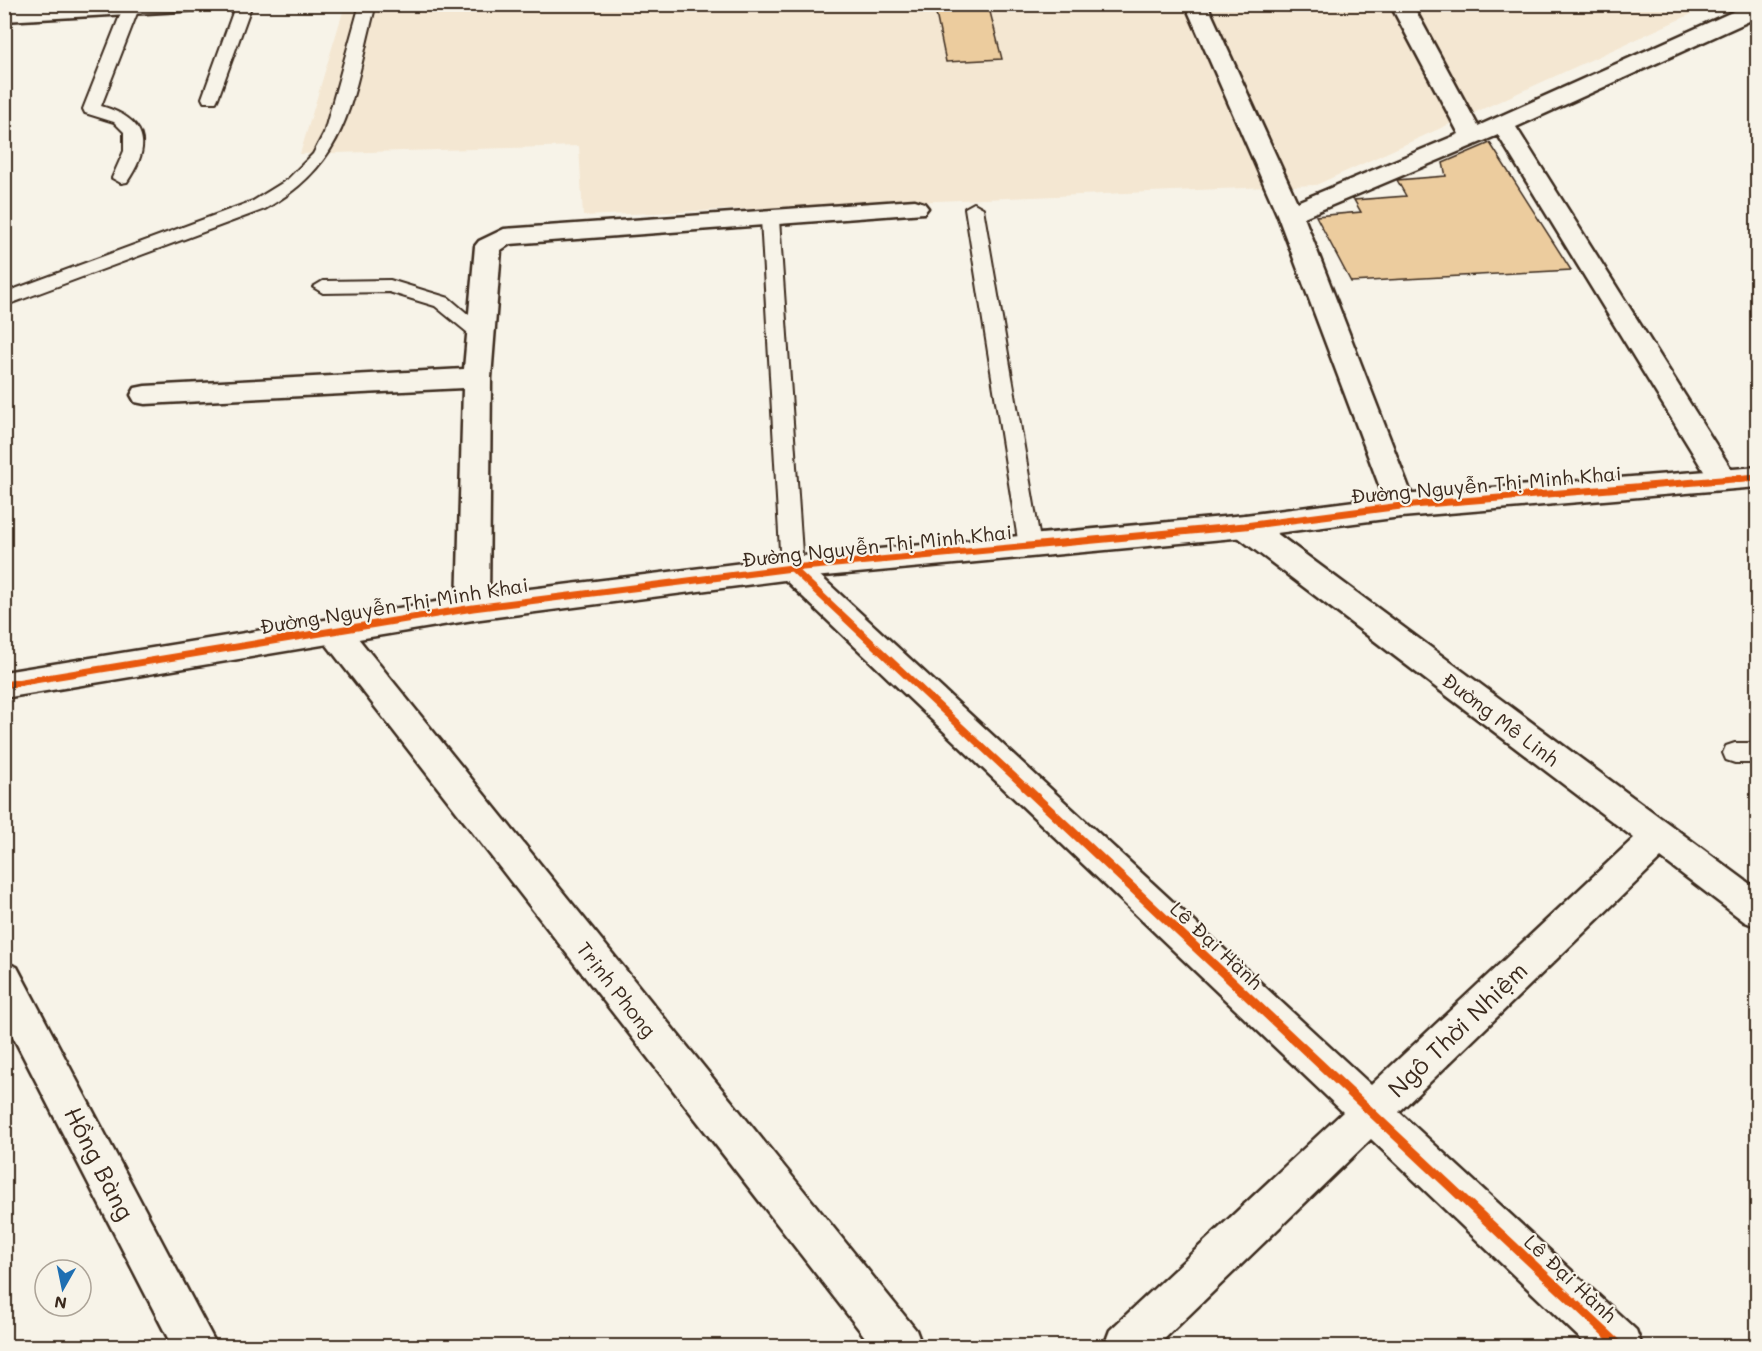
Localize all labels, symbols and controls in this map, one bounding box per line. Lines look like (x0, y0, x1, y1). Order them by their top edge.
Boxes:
street label: Đường Nguyễn Thị Minh Khai (1350, 459, 1622, 509)
street label: Đường Nguyễn Thị Minh Khai (741, 518, 1013, 572)
street label: Đường Nguyễn Thị Minh Khai (258, 571, 530, 639)
street label: Đường Mê Linh (1437, 666, 1565, 772)
street label: Lê Đại Hành (1165, 895, 1269, 995)
street label: Trịnh Phong (572, 936, 662, 1042)
street label: Ngô Thời Nhiệm (1381, 955, 1533, 1103)
street label: Hồng Bàng (58, 1101, 142, 1225)
street label: Lê Đại Hành (1519, 1228, 1623, 1328)
north arrow (33, 1258, 93, 1318)
text: N (53, 1292, 68, 1315)

